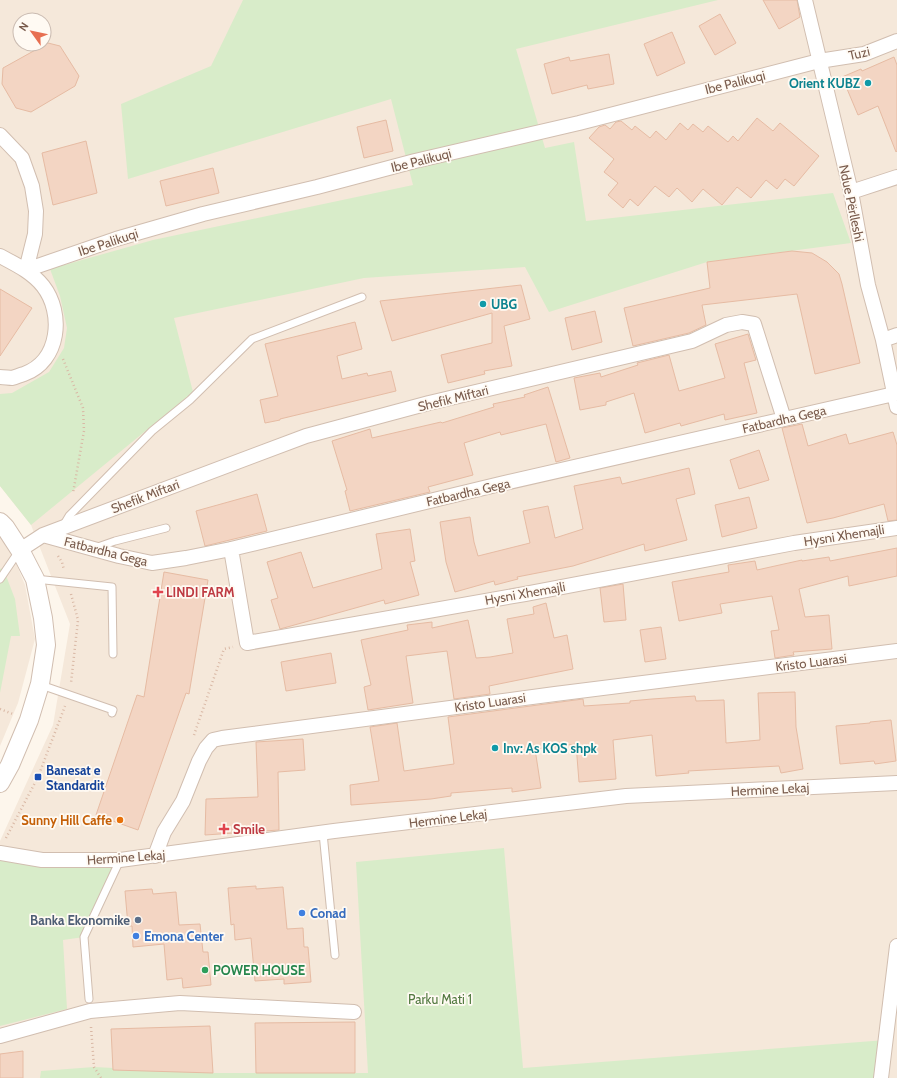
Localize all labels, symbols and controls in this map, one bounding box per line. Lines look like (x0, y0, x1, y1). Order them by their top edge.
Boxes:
north arrow (12, 12, 52, 52)
text: N (16, 19, 32, 34)
street label: Tuzi (847, 43, 871, 63)
street label: Ibe Palikuqi (703, 67, 767, 97)
place label: Orient KUBZ (789, 75, 861, 91)
marker: Orient KUBZ (863, 78, 873, 88)
street label: Ibe Palikuqi (389, 145, 453, 175)
street label: Ndue Përlleshi (836, 163, 868, 243)
street label: Ibe Palikuqi (76, 225, 140, 259)
place label: UBG (491, 296, 517, 312)
marker: UBG (478, 299, 488, 309)
street label: Shefik Miftari (416, 382, 490, 414)
street label: Fatbardha Gega (741, 401, 828, 436)
street label: Fatbardha Gega (425, 474, 512, 509)
street label: Shefik Miftari (109, 476, 181, 516)
street label: Hysni Xhemajli (802, 521, 886, 550)
street label: Fatbardha Gega (63, 533, 150, 569)
street label: Hysni Xhemajli (483, 578, 567, 609)
place label: LINDI FARM (166, 584, 235, 600)
marker: LINDI FARM (153, 587, 163, 597)
street label: Kristo Luarasi (774, 650, 848, 674)
street label: Kristo Luarasi (453, 689, 527, 715)
place label: Inv: As KOS shpk (503, 740, 598, 756)
marker: Inv: As KOS shpk (490, 743, 500, 753)
place label: Banesat e Standardit (46, 762, 105, 793)
marker: Banesat e Standardit (33, 772, 43, 782)
street label: Hermine Lekaj (730, 779, 810, 800)
street label: Hermine Lekaj (408, 805, 488, 832)
place label: Sunny Hill Caffe (21, 812, 112, 828)
marker: Sunny Hill Caffe (115, 815, 125, 825)
place label: Smile (233, 821, 265, 837)
marker: Smile (218, 823, 230, 835)
street label: Hermine Lekaj (86, 846, 166, 869)
place label: Conad (310, 905, 346, 921)
marker: Conad (297, 908, 307, 918)
place label: Banka Ekonomike (30, 912, 130, 928)
marker: Banka Ekonomike (133, 915, 143, 925)
place label: Emona Center (144, 928, 224, 944)
marker: Emona Center (131, 931, 141, 941)
place label: POWER HOUSE (213, 962, 305, 978)
marker: POWER HOUSE (200, 965, 210, 975)
park label: Parku Mati 1 (408, 991, 472, 1007)

